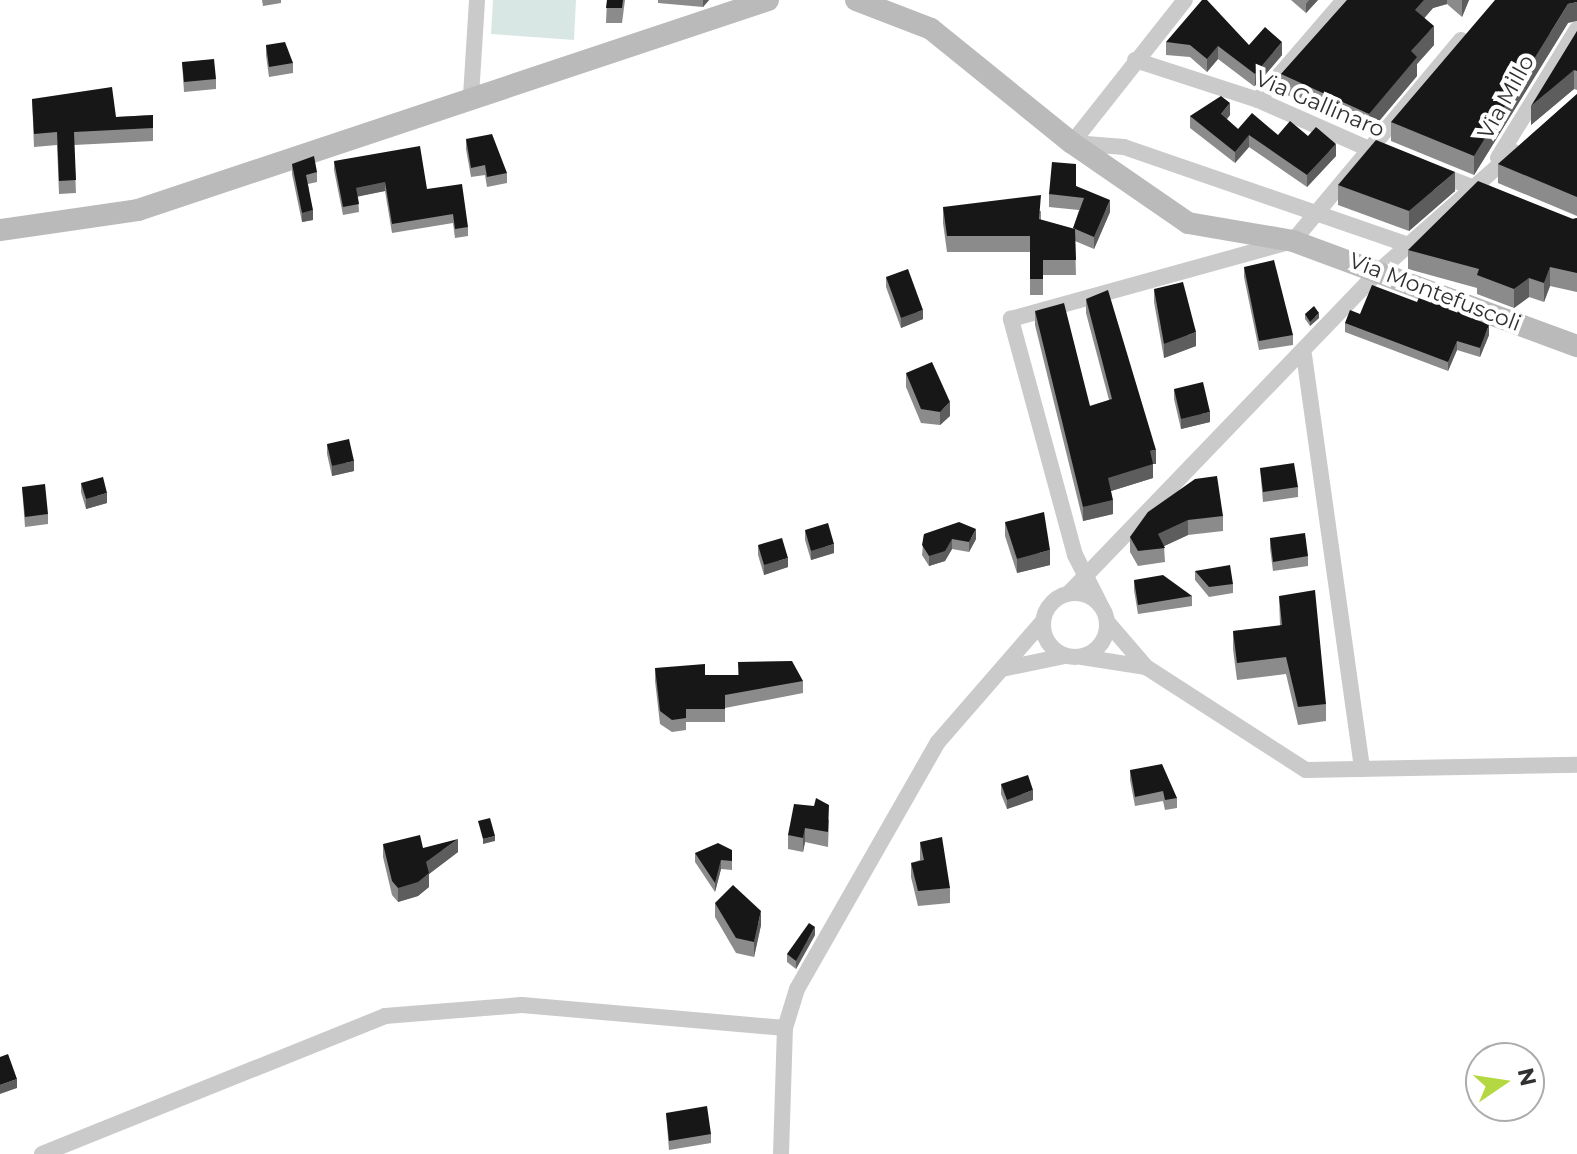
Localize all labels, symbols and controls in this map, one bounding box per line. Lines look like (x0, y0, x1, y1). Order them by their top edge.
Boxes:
street label: Via Millo (1472, 50, 1540, 144)
street label: Via Gallinaro (1252, 65, 1388, 143)
street label: Via Montefuscoli (1345, 247, 1525, 337)
north arrow (1465, 1042, 1545, 1122)
text: N (1512, 1065, 1542, 1089)

